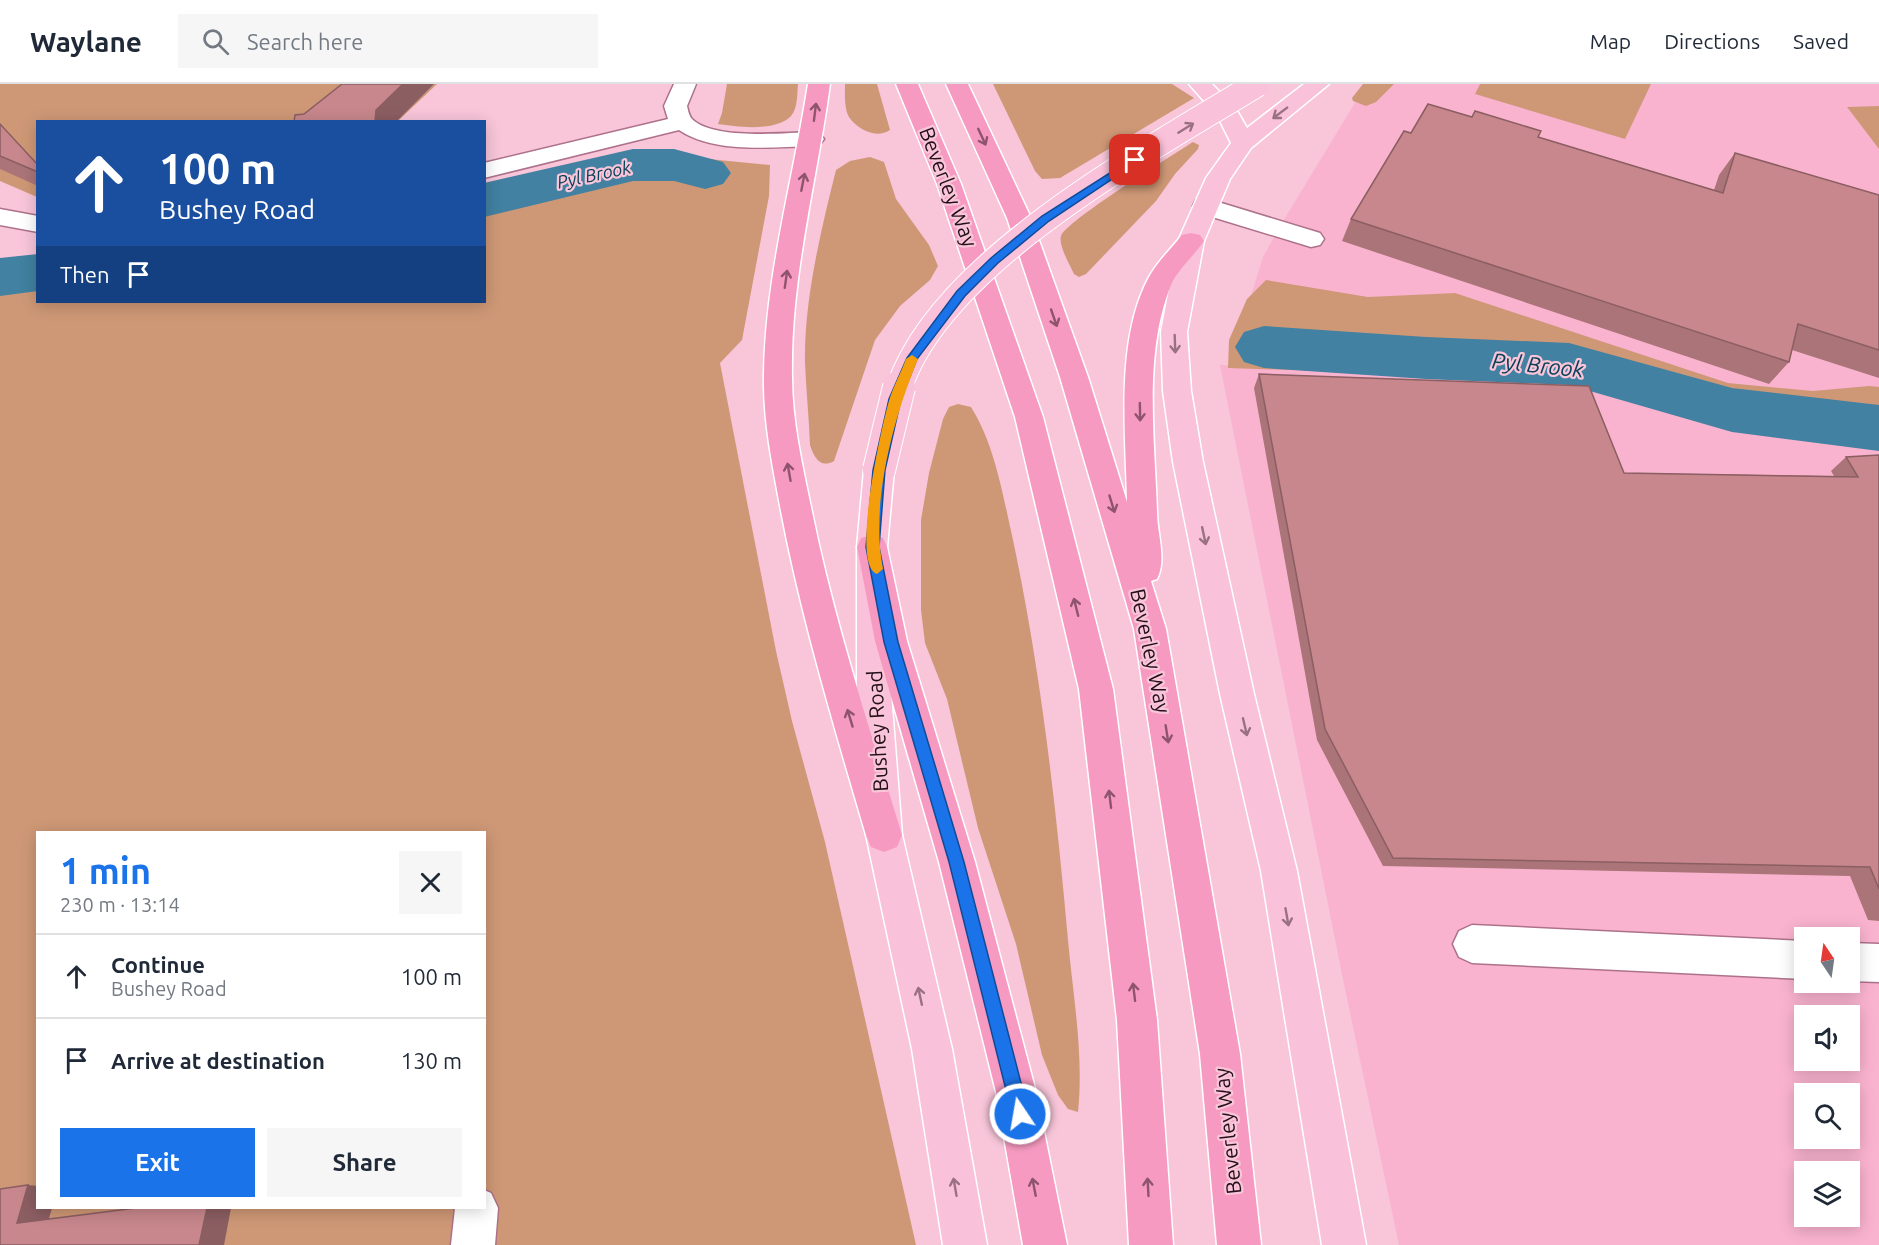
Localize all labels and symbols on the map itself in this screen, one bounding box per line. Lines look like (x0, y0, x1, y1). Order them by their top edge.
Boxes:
one-way arrow (810, 102, 821, 122)
one-way arrow (1272, 106, 1288, 119)
one-way arrow (1177, 121, 1194, 133)
street label: Beverley Way (915, 123, 983, 250)
one-way arrow (978, 128, 989, 146)
pin (1109, 134, 1160, 185)
water label: Pyl Brook (555, 156, 633, 192)
one-way arrow (798, 173, 809, 193)
one-way arrow (780, 269, 791, 289)
one-way arrow (1049, 308, 1060, 327)
one-way arrow (1169, 333, 1180, 353)
water label: Pyl Brook (1491, 347, 1586, 382)
one-way arrow (1134, 401, 1146, 421)
one-way arrow (783, 463, 794, 483)
one-way arrow (1107, 494, 1118, 513)
one-way arrow (1199, 526, 1210, 545)
street label: Beverley Way (1126, 586, 1176, 715)
one-way arrow (1069, 598, 1081, 617)
street label: Bushey Road (862, 670, 892, 792)
one-way arrow (844, 709, 855, 728)
one-way arrow (1240, 717, 1251, 736)
one-way arrow (1162, 724, 1173, 744)
one-way arrow (1104, 789, 1115, 809)
one-way arrow (1282, 907, 1293, 926)
north arrow (1794, 927, 1860, 993)
one-way arrow (1128, 983, 1139, 1003)
one-way arrow (913, 986, 925, 1005)
street label: Beverley Way (1208, 1067, 1246, 1195)
position arrow (988, 1082, 1052, 1146)
one-way arrow (1142, 1177, 1153, 1197)
one-way arrow (949, 1178, 960, 1198)
one-way arrow (1028, 1178, 1039, 1198)

